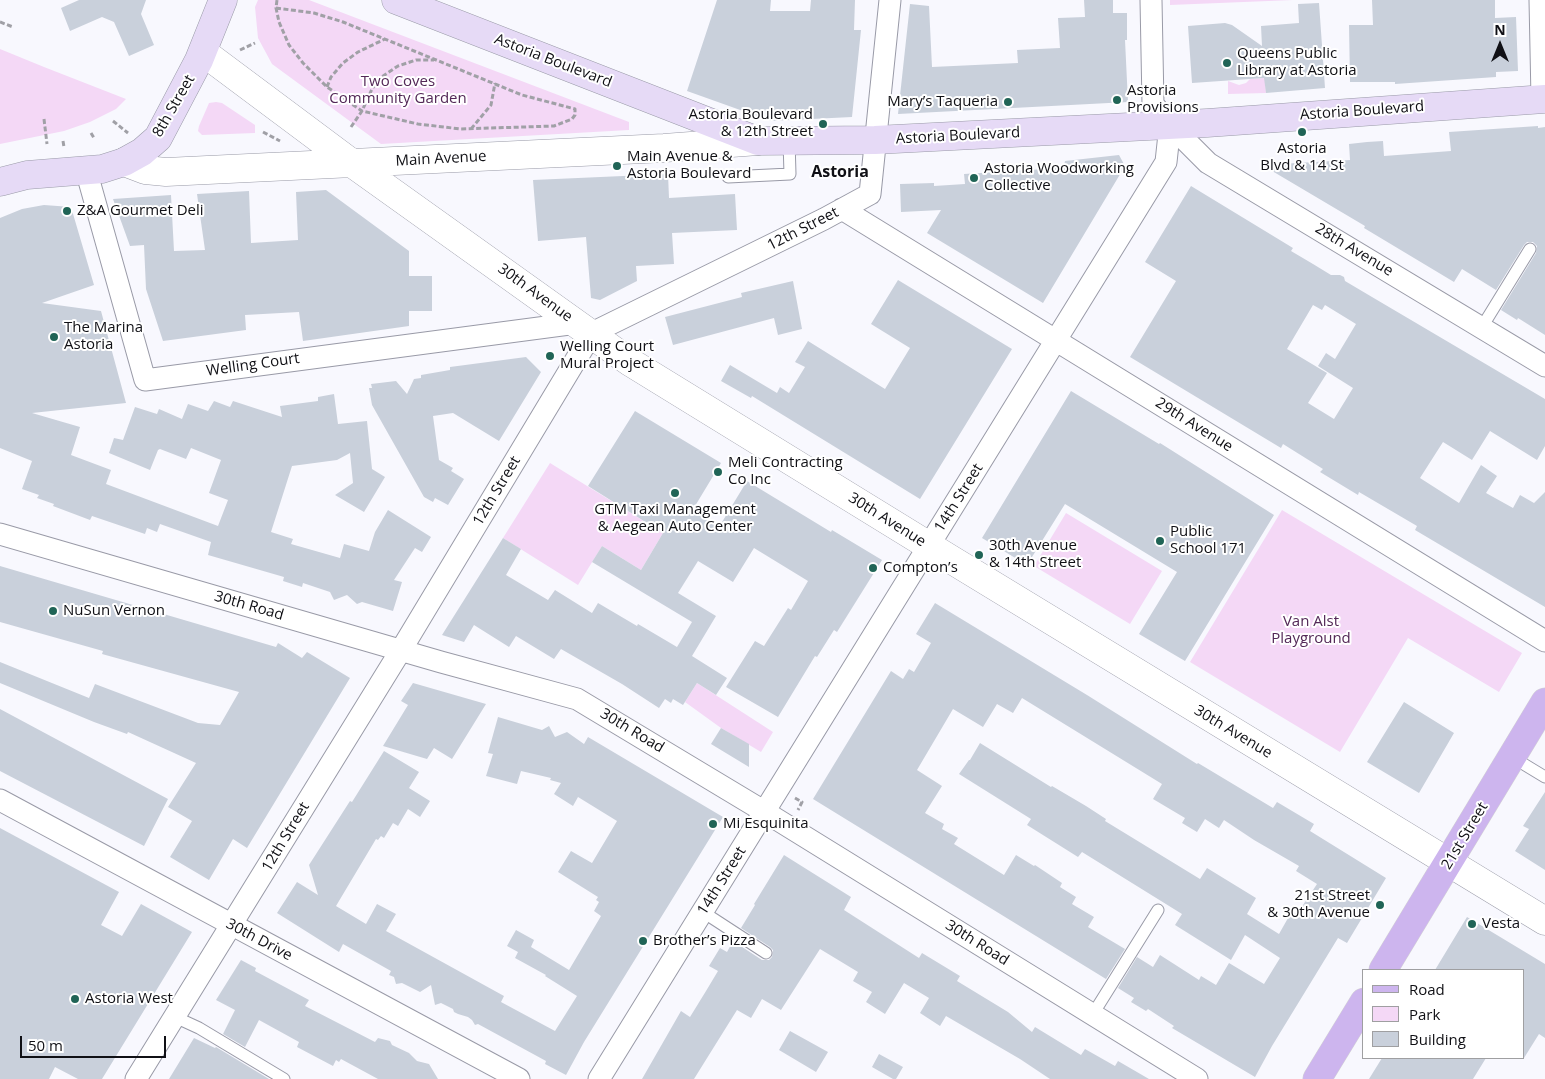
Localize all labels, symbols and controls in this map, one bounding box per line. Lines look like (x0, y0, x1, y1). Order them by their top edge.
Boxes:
north arrow (1475, 20, 1525, 70)
text: N (1494, 20, 1506, 39)
street label: Astoria Boulevard (492, 30, 614, 92)
place label: Queens Public Library at Astoria (1237, 45, 1357, 80)
marker: Queens Public Library at Astoria (1221, 57, 1233, 69)
street label: 8th Street (149, 72, 199, 140)
park label: Two Coves Community Garden (329, 73, 467, 108)
place label: Astoria Provisions (1127, 82, 1199, 117)
place label: Mary’s Taqueria (887, 93, 998, 111)
marker: Astoria Provisions (1111, 94, 1123, 106)
marker: Mary’s Taqueria (1002, 96, 1014, 108)
street label: Astoria Boulevard (1299, 98, 1425, 124)
place label: Astoria Boulevard & 12th Street (689, 106, 813, 141)
marker: Astoria Boulevard & 12th Street (817, 118, 829, 130)
street label: Astoria Boulevard (895, 124, 1021, 148)
marker: Astoria Blvd & 14 St (1296, 126, 1308, 138)
place label: Astoria Blvd & 14 St (1260, 140, 1344, 175)
street label: Main Avenue (395, 148, 487, 170)
place label: Main Avenue & Astoria Boulevard (627, 148, 751, 183)
marker: Main Avenue & Astoria Boulevard (611, 160, 623, 172)
place label: Astoria Woodworking Collective (984, 160, 1134, 195)
district label: Astoria (811, 162, 869, 182)
marker: Astoria Woodworking Collective (968, 172, 980, 184)
place label: Z&A Gourmet Deli (77, 202, 204, 220)
street label: 12th Street (764, 203, 842, 255)
marker: Z&A Gourmet Deli (61, 205, 73, 217)
street label: 28th Avenue (1312, 220, 1396, 280)
street label: 30th Avenue (494, 260, 576, 326)
place label: The Marina Astoria (64, 319, 143, 354)
marker: The Marina Astoria (48, 331, 60, 343)
place label: Welling Court Mural Project (560, 338, 654, 373)
street label: Welling Court (205, 350, 301, 380)
marker: Welling Court Mural Project (544, 350, 556, 362)
street label: 29th Avenue (1152, 394, 1236, 456)
street label: 12th Street (469, 453, 525, 529)
place label: Meli Contracting Co Inc (728, 454, 843, 489)
street label: 14th Street (931, 460, 987, 536)
marker: Meli Contracting Co Inc (712, 466, 724, 478)
marker: GTM Taxi Management & Aegean Auto Center (669, 487, 681, 499)
street label: 30th Avenue (845, 489, 929, 551)
place label: GTM Taxi Management & Aegean Auto Center (594, 501, 756, 536)
place label: Public School 171 (1170, 523, 1246, 558)
marker: Public School 171 (1154, 535, 1166, 547)
place label: 30th Avenue & 14th Street (989, 537, 1081, 572)
marker: 30th Avenue & 14th Street (973, 549, 985, 561)
place label: Compton’s (883, 559, 958, 577)
marker: Compton’s (867, 562, 879, 574)
street label: 30th Road (212, 588, 286, 624)
place label: NuSun Vernon (63, 602, 165, 620)
marker: NuSun Vernon (47, 605, 59, 617)
park label: Van Alst Playground (1271, 613, 1351, 648)
street label: 30th Avenue (1191, 702, 1275, 762)
street label: 30th Road (597, 705, 667, 757)
street label: 12th Street (258, 799, 314, 875)
street label: 21st Street (1438, 799, 1492, 873)
place label: Mi Esquinita (723, 815, 808, 833)
marker: Mi Esquinita (707, 818, 719, 830)
street label: 14th Street (694, 843, 750, 919)
place label: 21st Street & 30th Avenue (1267, 887, 1370, 922)
marker: 21st Street & 30th Avenue (1374, 899, 1386, 911)
street label: 30th Drive (223, 915, 295, 965)
place label: Vesta (1482, 915, 1520, 933)
street label: 30th Road (942, 916, 1012, 970)
marker: Vesta (1466, 918, 1478, 930)
place label: Brother’s Pizza (653, 932, 756, 950)
marker: Brother’s Pizza (637, 935, 649, 947)
legend (1362, 969, 1525, 1059)
text: Road (1409, 979, 1445, 999)
place label: Astoria West (85, 990, 173, 1008)
marker: Astoria West (69, 993, 81, 1005)
text: Park (1409, 1004, 1440, 1024)
scale bar (22, 1026, 169, 1058)
text: Building (1409, 1029, 1466, 1049)
text: 50 m (28, 1035, 63, 1055)

